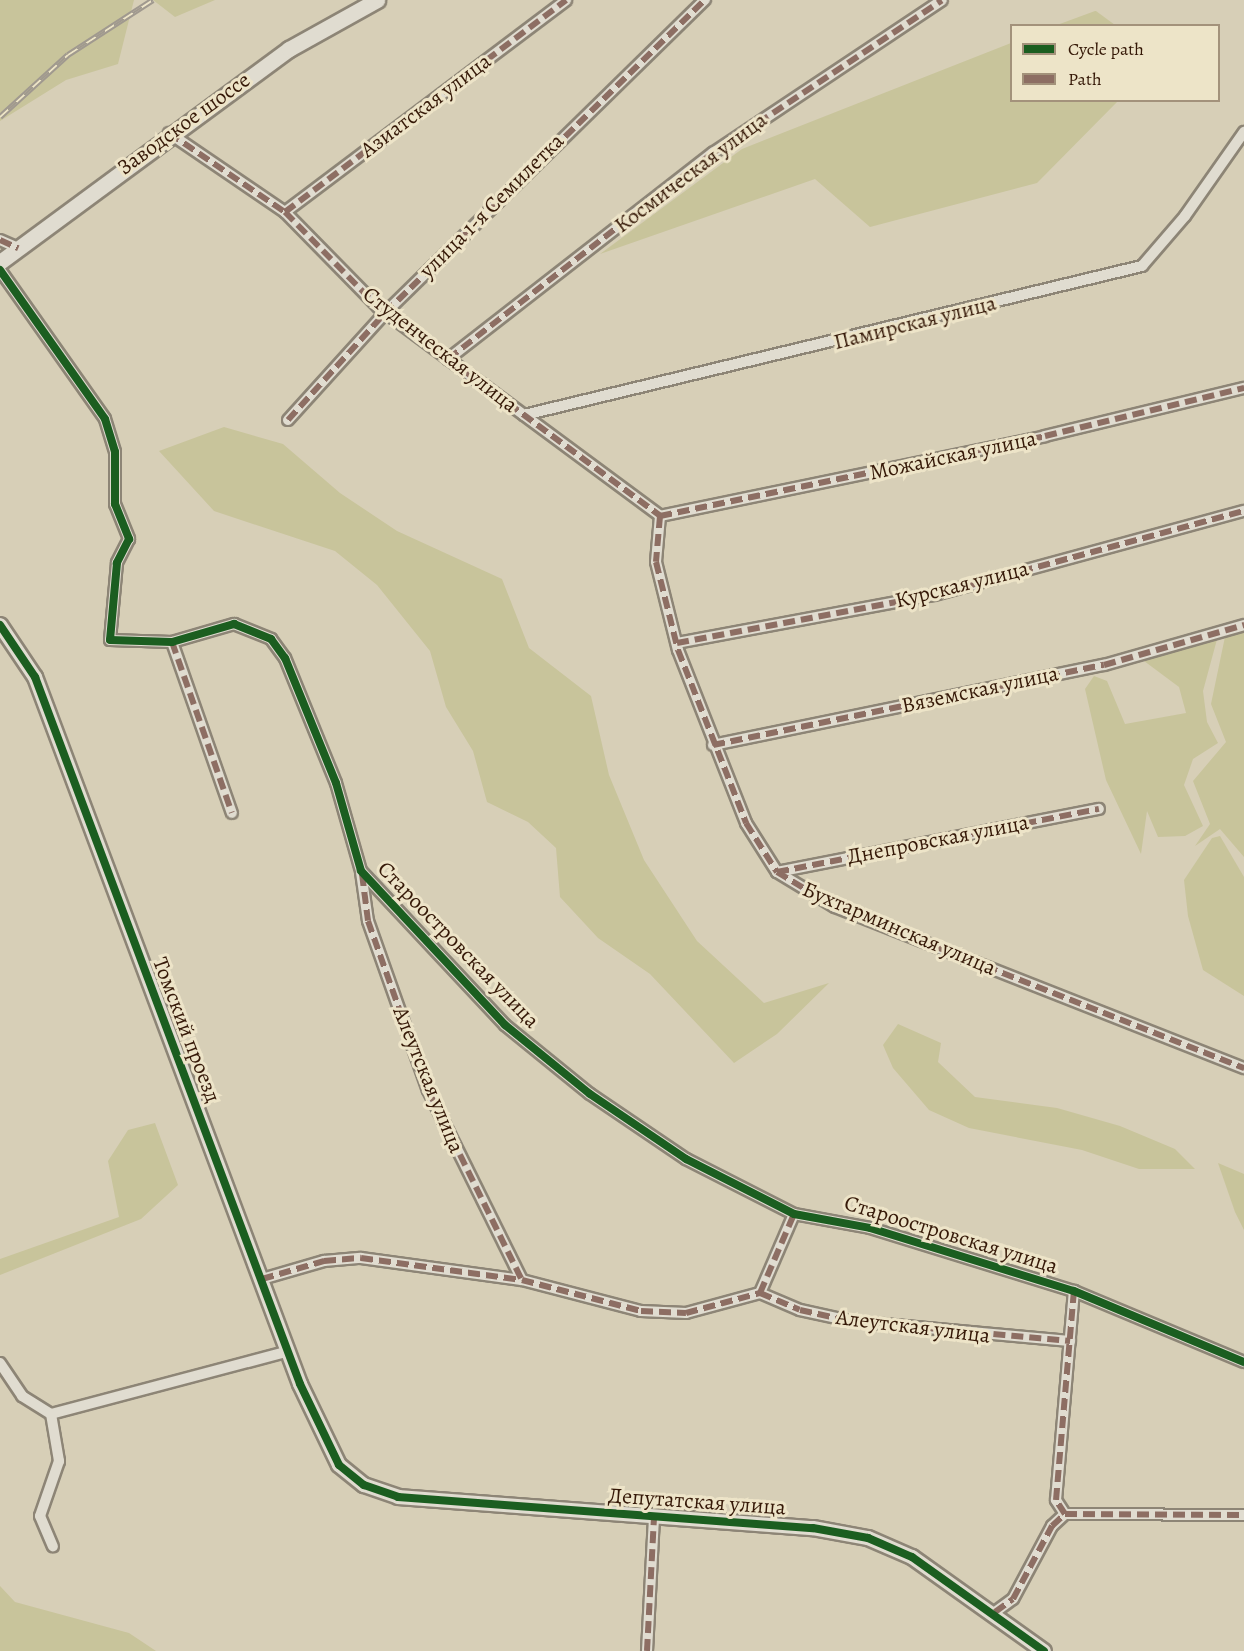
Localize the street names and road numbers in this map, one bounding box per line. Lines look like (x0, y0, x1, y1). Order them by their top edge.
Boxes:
street label: Азиатская улица (355, 48, 497, 164)
street label: Заводское шоссе (112, 67, 256, 181)
street label: Космическая улица (610, 107, 772, 239)
street label: улица 1-я Семилетка (414, 128, 570, 284)
street label: Студенческая улица (357, 281, 523, 419)
street label: Памирская улица (831, 290, 999, 356)
street label: Можайская улица (867, 425, 1039, 487)
street label: Курская улица (892, 556, 1032, 614)
street label: Вяземская улица (899, 660, 1061, 720)
street label: Днепровская улица (845, 809, 1031, 871)
street label: Староостровская улица (371, 856, 545, 1034)
street label: Бухтарминская улица (798, 876, 1000, 982)
street label: Томский проезд (146, 954, 226, 1106)
street label: Алеутская улица (387, 1003, 469, 1157)
street label: Староостровская улица (841, 1190, 1061, 1280)
street label: Алеутская улица (834, 1304, 992, 1350)
street label: Депутатская улица (607, 1483, 787, 1521)

